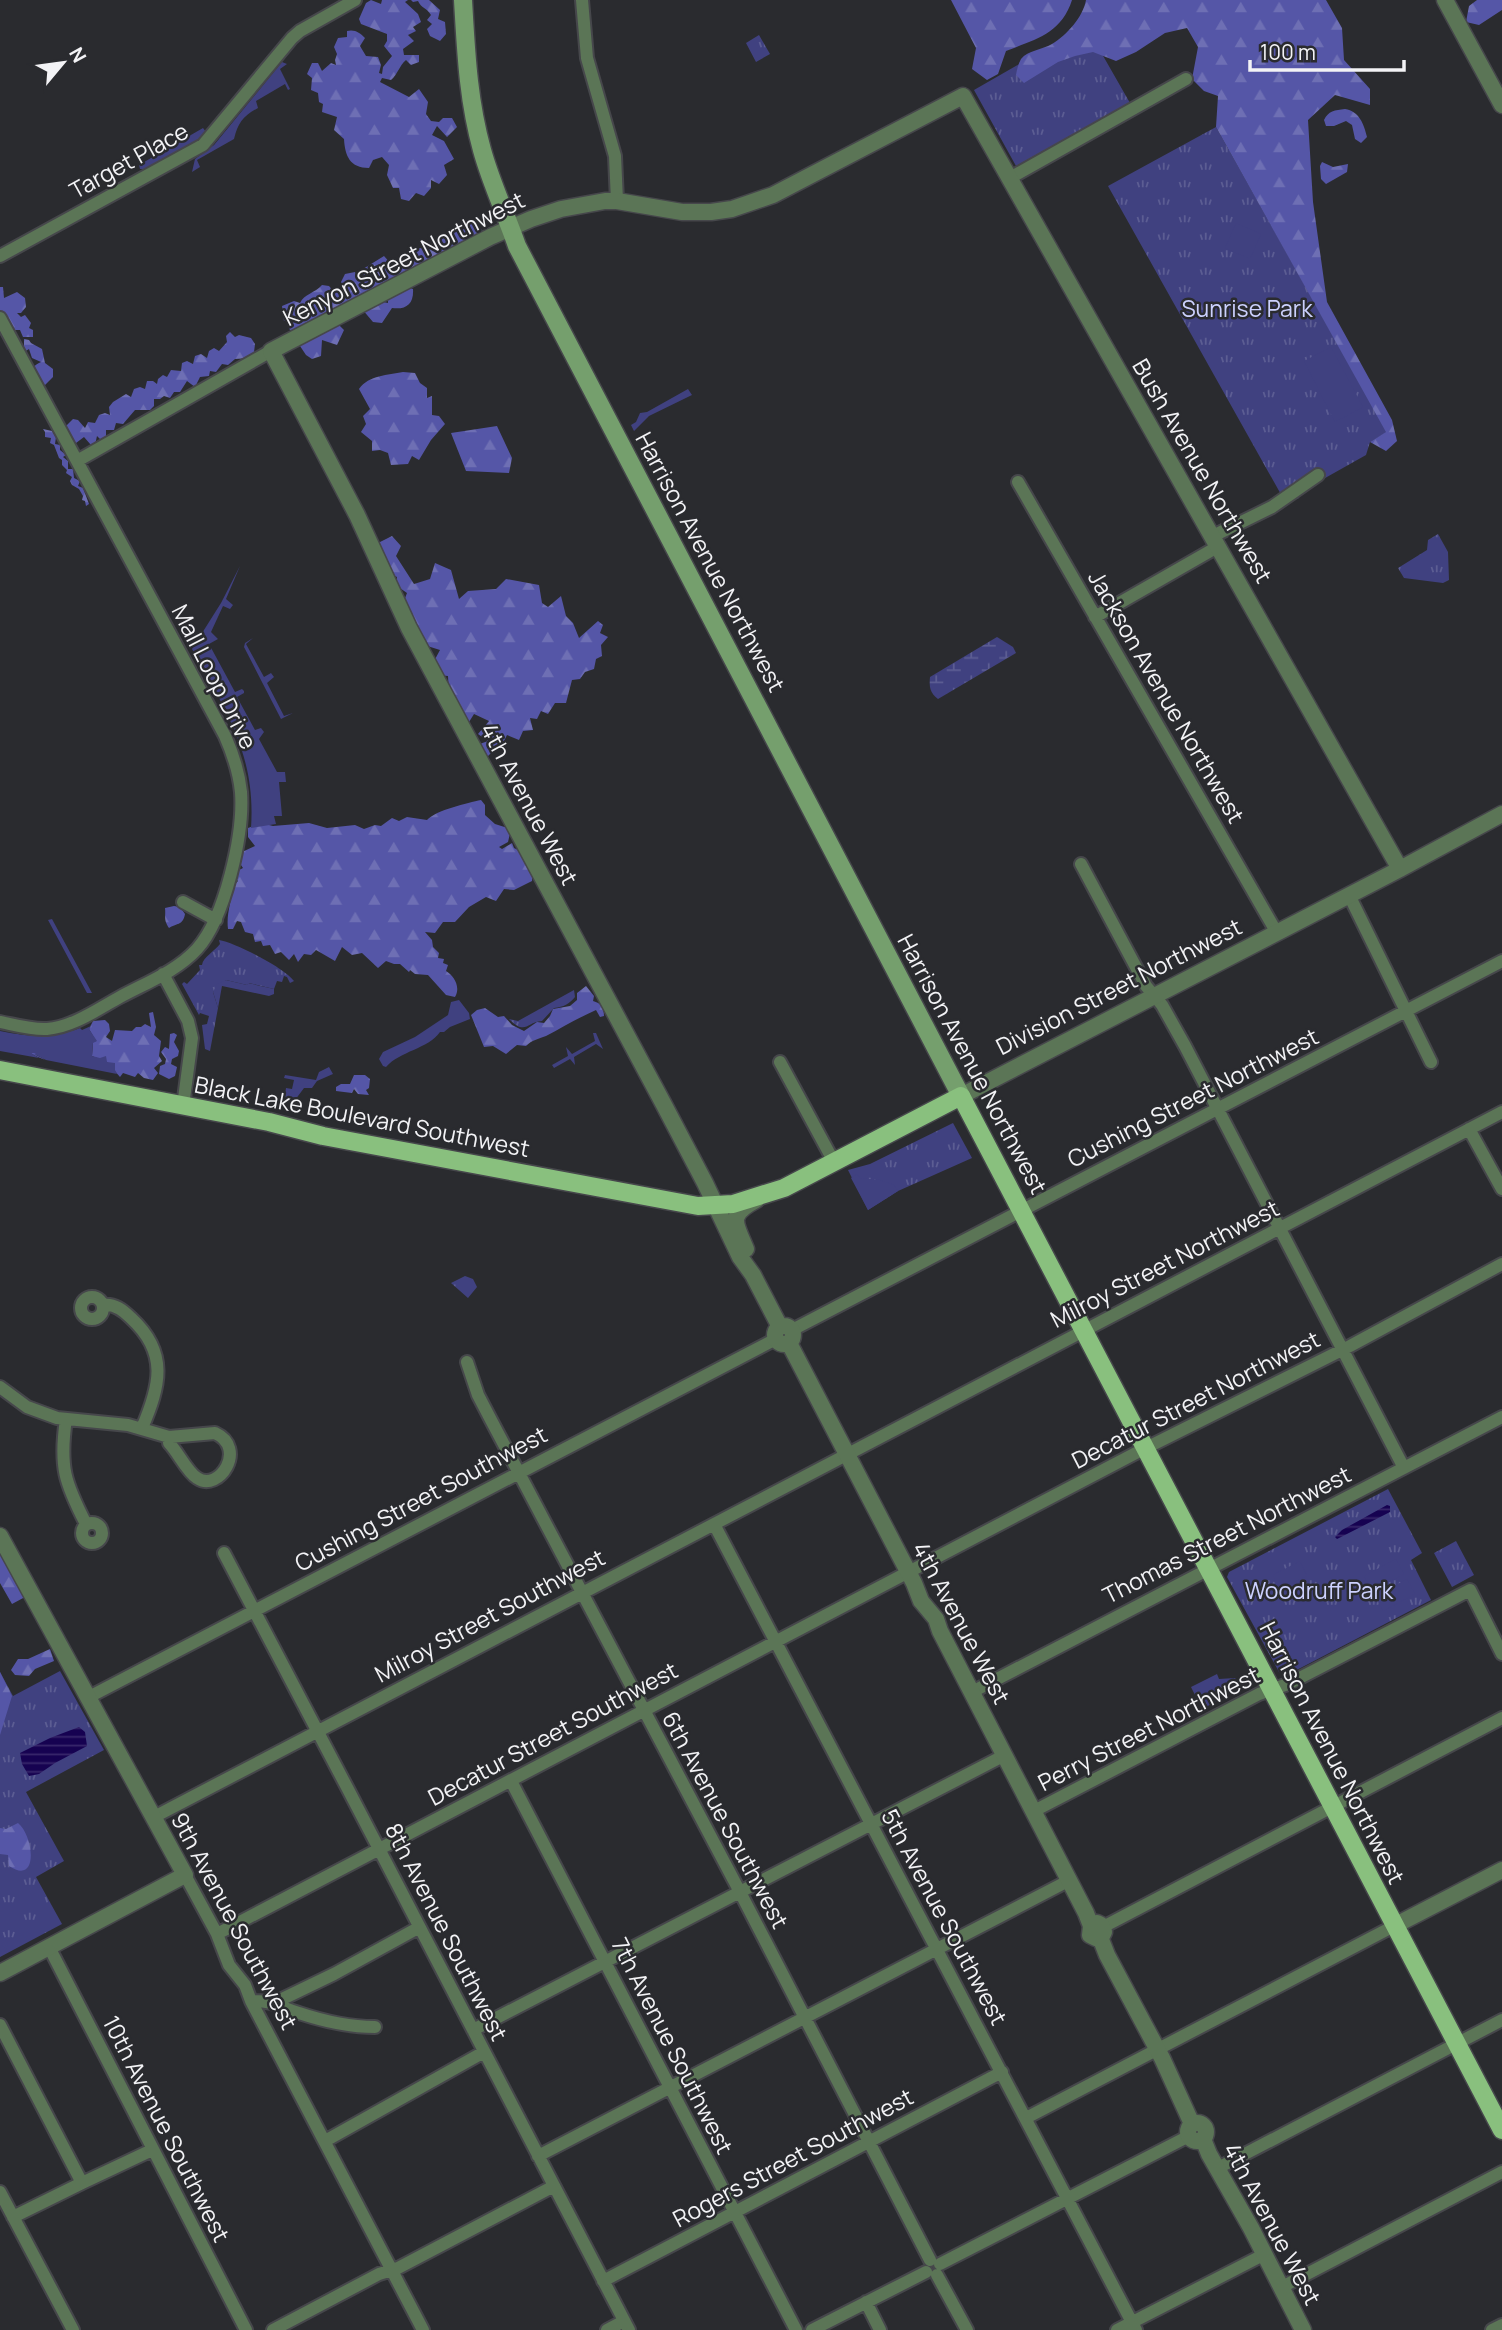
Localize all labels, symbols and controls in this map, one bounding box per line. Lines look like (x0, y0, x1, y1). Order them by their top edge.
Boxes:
north arrow (28, 28, 98, 98)
scale bar (1250, 28, 1404, 72)
text: 100 m (1260, 38, 1316, 66)
text: N (63, 42, 93, 67)
street label: Target Place (63, 114, 194, 206)
street label: Kenyon Street Northwest (277, 183, 530, 333)
park label: Sunrise Park (1181, 292, 1313, 324)
street label: Bush Avenue Northwest (1126, 353, 1280, 588)
street label: Harrison Avenue Northwest (629, 426, 793, 697)
street label: Jackson Avenue Northwest (1081, 564, 1252, 829)
street label: Mall Loop Drive (165, 599, 265, 754)
street label: 4th Avenue West (474, 717, 586, 890)
street label: Division Street Northwest (990, 910, 1247, 1062)
street label: Harrison Avenue Northwest (891, 928, 1055, 1199)
street label: Cushing Street Northwest (1062, 1020, 1324, 1174)
street label: Black Lake Boulevard Southwest (192, 1068, 532, 1164)
street label: Milroy Street Northwest (1045, 1192, 1284, 1335)
street label: Decatur Street Northwest (1066, 1323, 1325, 1476)
street label: Cushing Street Southwest (289, 1418, 552, 1578)
street label: Thomas Street Northwest (1097, 1458, 1356, 1611)
street label: 4th Avenue West (906, 1536, 1018, 1709)
street label: Milroy Street Southwest (369, 1541, 610, 1689)
park label: Woodruff Park (1245, 1574, 1394, 1606)
street label: Harrison Avenue Northwest (1253, 1616, 1413, 1889)
street label: Decatur Street Southwest (422, 1654, 683, 1813)
street label: Perry Street Northwest (1032, 1658, 1265, 1798)
street label: 6th Avenue Southwest (655, 1705, 797, 1934)
street label: 5th Avenue Southwest (874, 1803, 1015, 2030)
street label: 9th Avenue Southwest (164, 1806, 306, 2035)
street label: 8th Avenue Southwest (378, 1817, 516, 2046)
street label: 7th Avenue Southwest (604, 1932, 741, 2159)
street label: 10th Avenue Southwest (96, 2010, 238, 2247)
street label: Rogers Street Southwest (667, 2080, 918, 2234)
street label: 4th Avenue West (1217, 2137, 1329, 2310)

